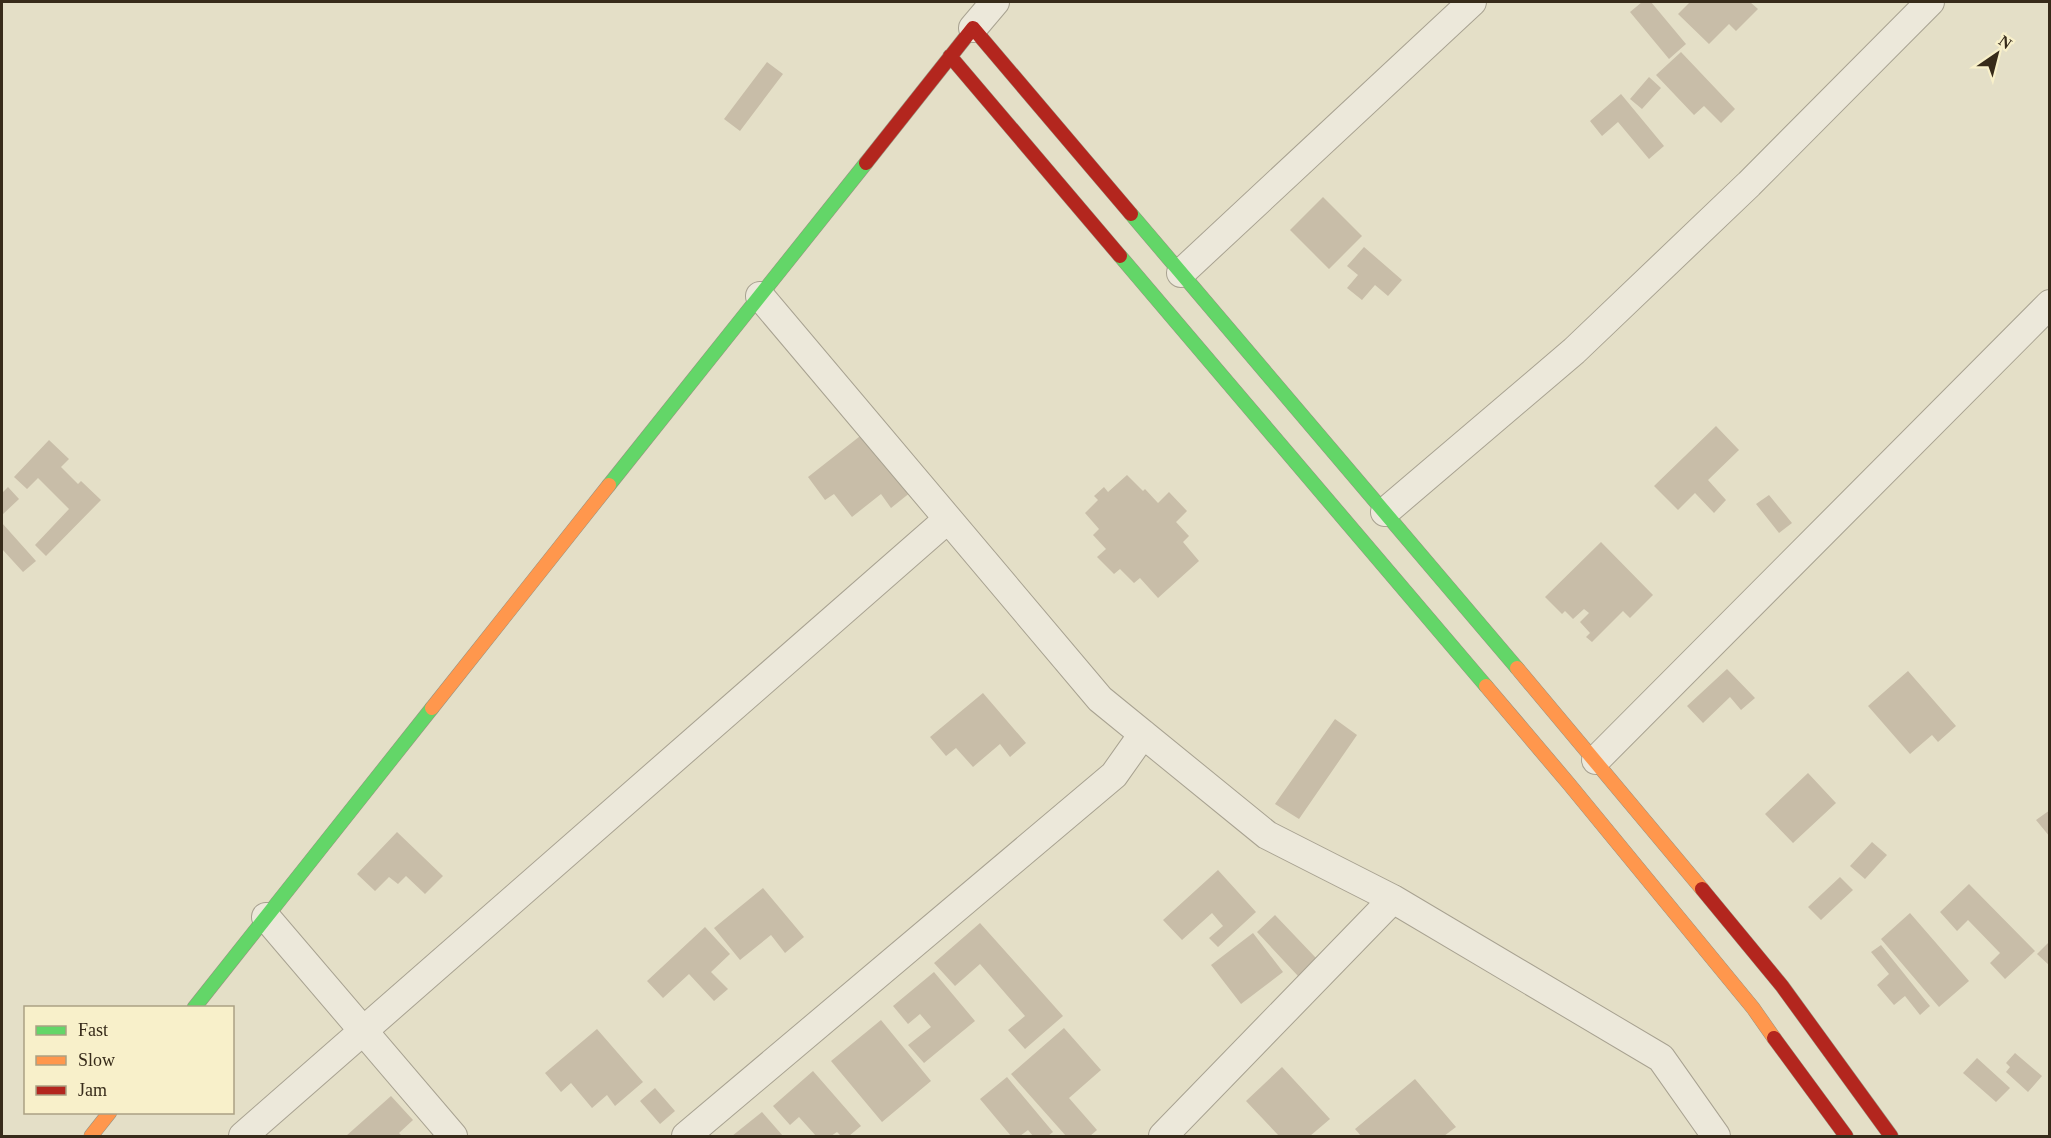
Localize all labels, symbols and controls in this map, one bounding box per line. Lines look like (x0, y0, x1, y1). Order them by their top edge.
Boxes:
north arrow (1967, 24, 2027, 84)
text: N (1996, 32, 2015, 53)
legend (24, 1006, 234, 1114)
text: Fast (78, 1020, 108, 1040)
text: Slow (78, 1050, 115, 1070)
text: Jam (78, 1080, 107, 1100)

